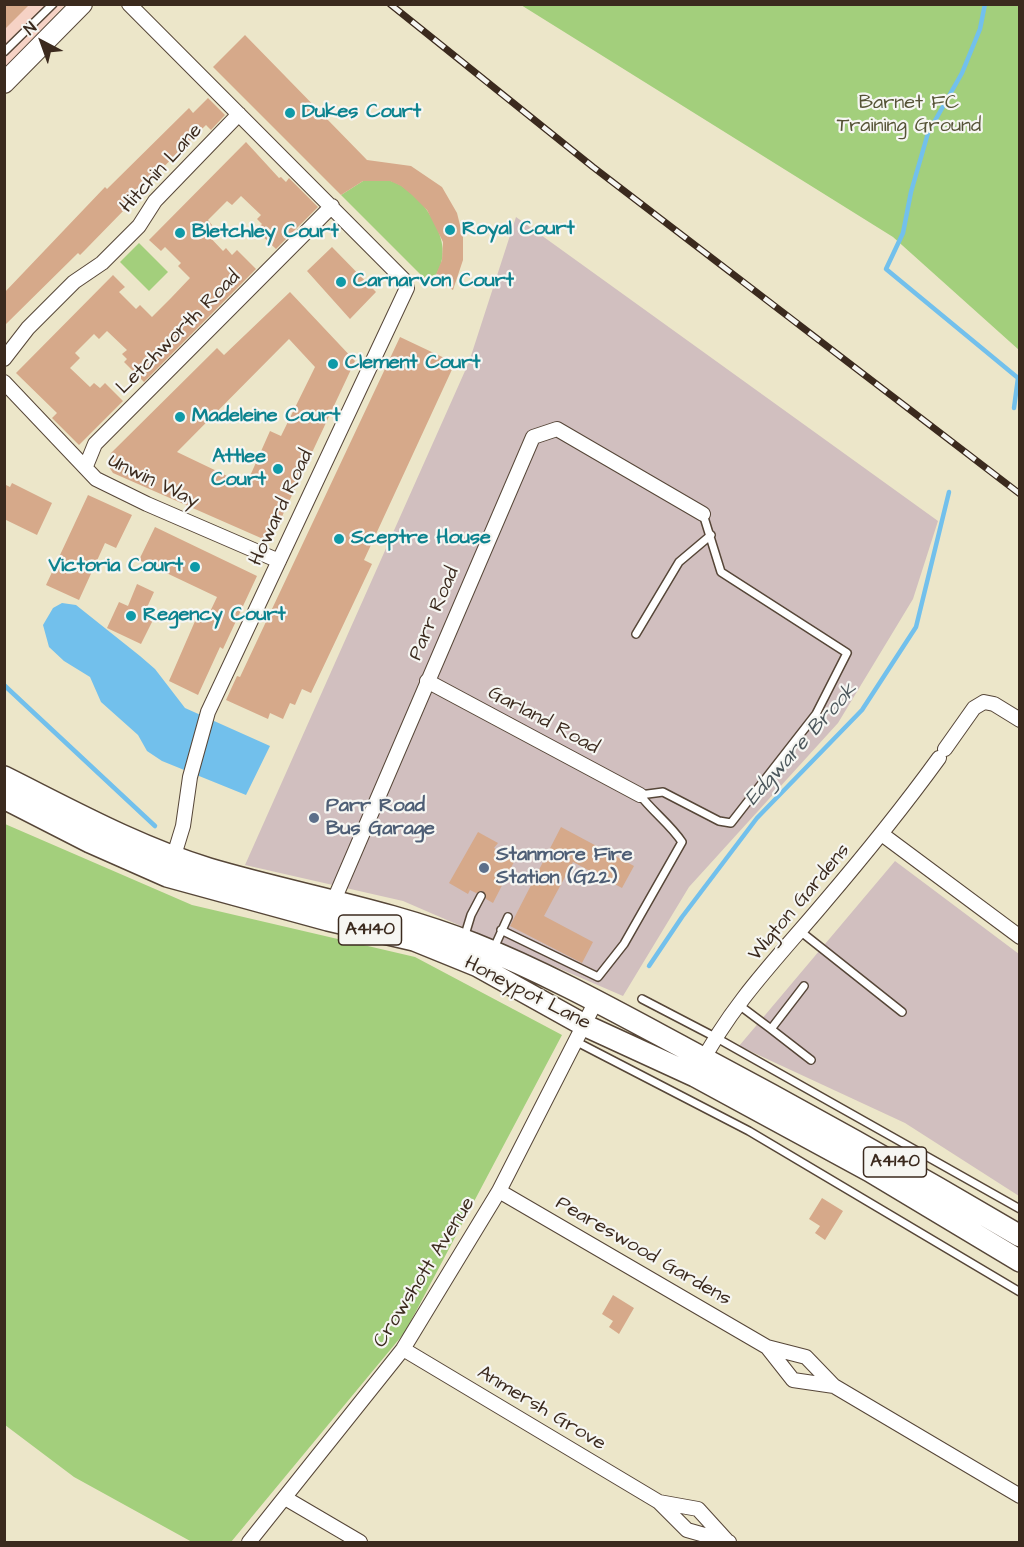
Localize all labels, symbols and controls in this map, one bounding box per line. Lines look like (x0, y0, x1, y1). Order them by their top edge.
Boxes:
north arrow (12, 12, 72, 72)
text: N (19, 17, 41, 40)
park label: Barnet FC Training Ground (837, 92, 981, 139)
place label: Dukes Court (302, 101, 421, 125)
marker: Dukes Court (283, 106, 297, 120)
street label: Hitchin Lane (116, 119, 208, 219)
place label: Royal Court (462, 218, 574, 242)
place label: Bletchley Court (192, 221, 338, 245)
marker: Royal Court (443, 223, 457, 237)
marker: Bletchley Court (173, 226, 187, 240)
street label: Letchworth Road (112, 266, 246, 400)
place label: Carnarvon Court (353, 270, 514, 294)
marker: Carnarvon Court (334, 275, 348, 289)
place label: Clement Court (345, 352, 480, 376)
marker: Clement Court (326, 357, 340, 371)
place label: Madeleine Court (192, 405, 340, 429)
marker: Madeleine Court (173, 410, 187, 424)
place label: Attlee Court (211, 446, 266, 493)
street label: Howard Road (245, 446, 319, 570)
street label: Unwin Way (104, 450, 202, 514)
marker: Attlee Court (271, 462, 285, 476)
place label: Sceptre House (351, 527, 491, 551)
marker: Sceptre House (332, 532, 346, 546)
place label: Victoria Court (49, 555, 183, 579)
marker: Victoria Court (188, 560, 202, 574)
street label: Parr Road (405, 564, 465, 664)
place label: Regency Court (143, 604, 286, 628)
marker: Regency Court (124, 609, 138, 623)
water label: Edgware Brook (740, 679, 864, 811)
street label: Garland Road (483, 682, 603, 760)
place label: Parr Road Bus Garage (326, 795, 435, 842)
marker: Parr Road Bus Garage (307, 811, 321, 825)
street label: Wigton Gardens (744, 839, 856, 967)
place label: Stanmore Fire Station (G22) (496, 844, 633, 891)
marker: Stanmore Fire Station (G22) (477, 861, 491, 875)
road number: A4140 (338, 915, 401, 945)
street label: Honeypot Lane (460, 952, 594, 1036)
road number: A4140 (864, 1147, 926, 1177)
street label: Peareswood Gardens (551, 1192, 735, 1312)
street label: Crowshott Avenue (369, 1193, 481, 1353)
street label: Anmersh Grove (472, 1361, 610, 1457)

